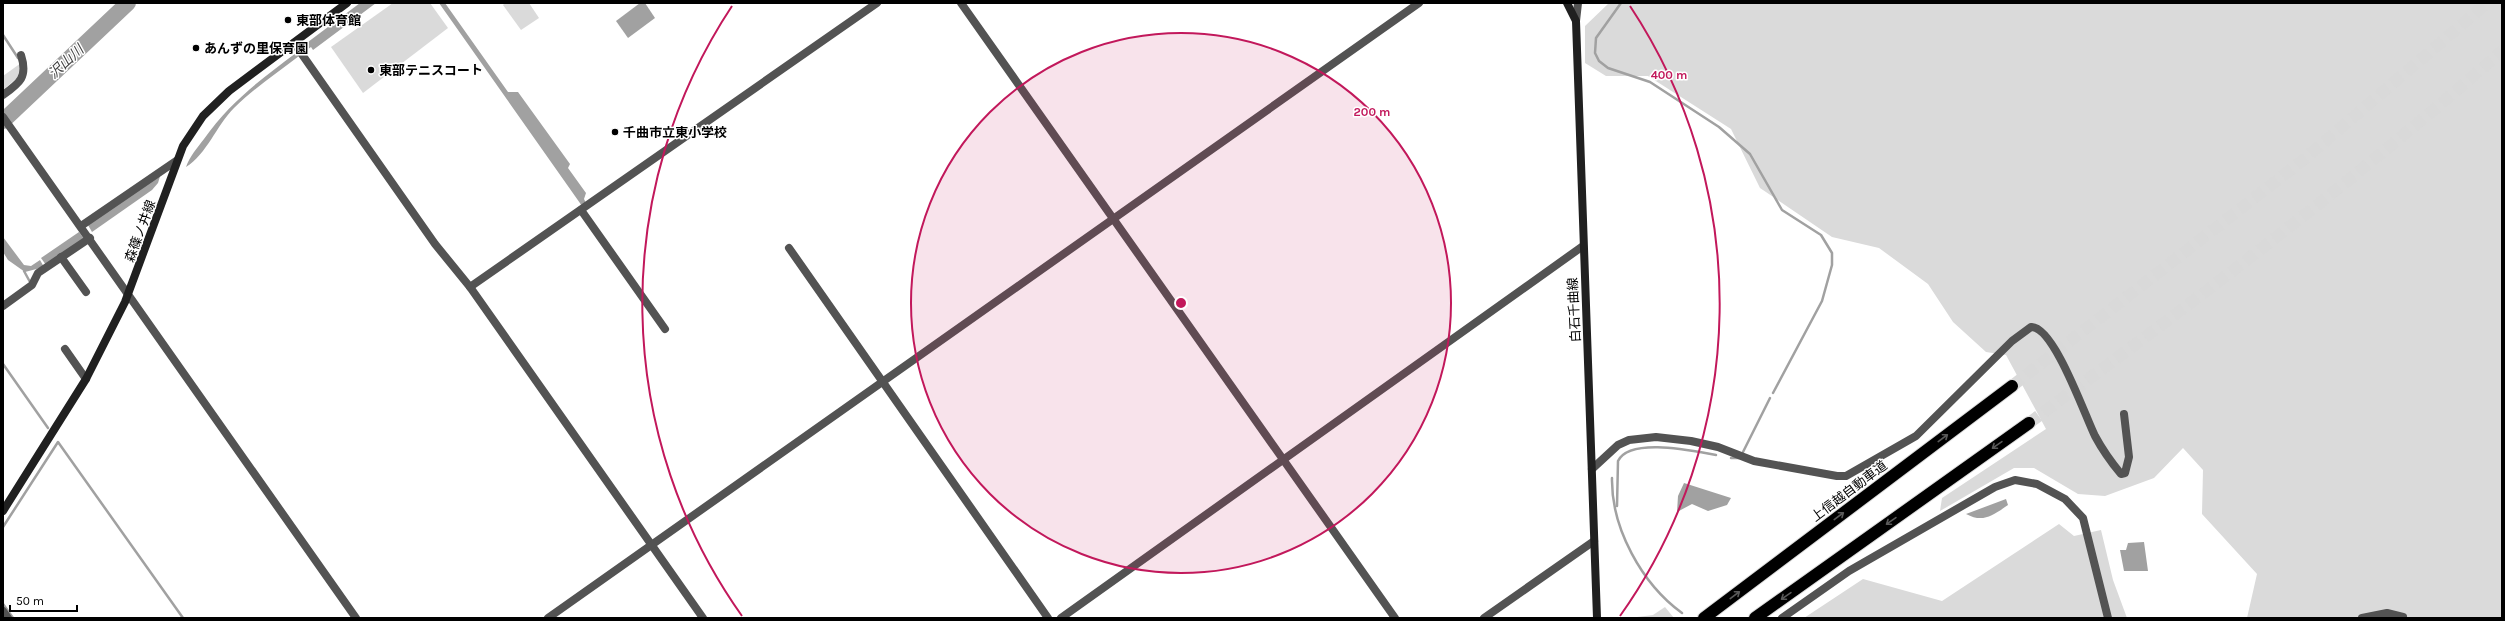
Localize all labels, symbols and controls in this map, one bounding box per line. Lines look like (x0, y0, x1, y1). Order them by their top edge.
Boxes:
place label: 東部体育館 (296, 13, 361, 28)
marker: 東部体育館 (283, 15, 293, 25)
water label: 沢山川 (45, 40, 89, 83)
place label: あんずの里保育園 (204, 41, 308, 56)
marker: あんずの里保育園 (191, 43, 201, 53)
place label: 東部テニスコート (379, 63, 483, 78)
marker: 東部テニスコート (366, 65, 376, 75)
text: 400 m (1651, 68, 1687, 82)
text: 200 m (1354, 105, 1390, 119)
place label: 千曲市立東小学校 (623, 125, 727, 140)
marker: 千曲市立東小学校 (610, 127, 620, 137)
street label: 森篠ノ井線 (122, 198, 158, 264)
street label: 白石千曲線 (1565, 277, 1583, 343)
centre of rings (1174, 296, 1188, 310)
one-way arrow (1937, 434, 1948, 443)
one-way arrow (1992, 441, 2003, 449)
street label: 上信越自動車道 (1808, 458, 1890, 524)
one-way arrow (1833, 512, 1844, 521)
one-way arrow (1886, 517, 1897, 525)
scale bar (10, 587, 77, 613)
one-way arrow (1729, 590, 1740, 599)
one-way arrow (1780, 592, 1791, 600)
text: 50 m (16, 594, 44, 608)

